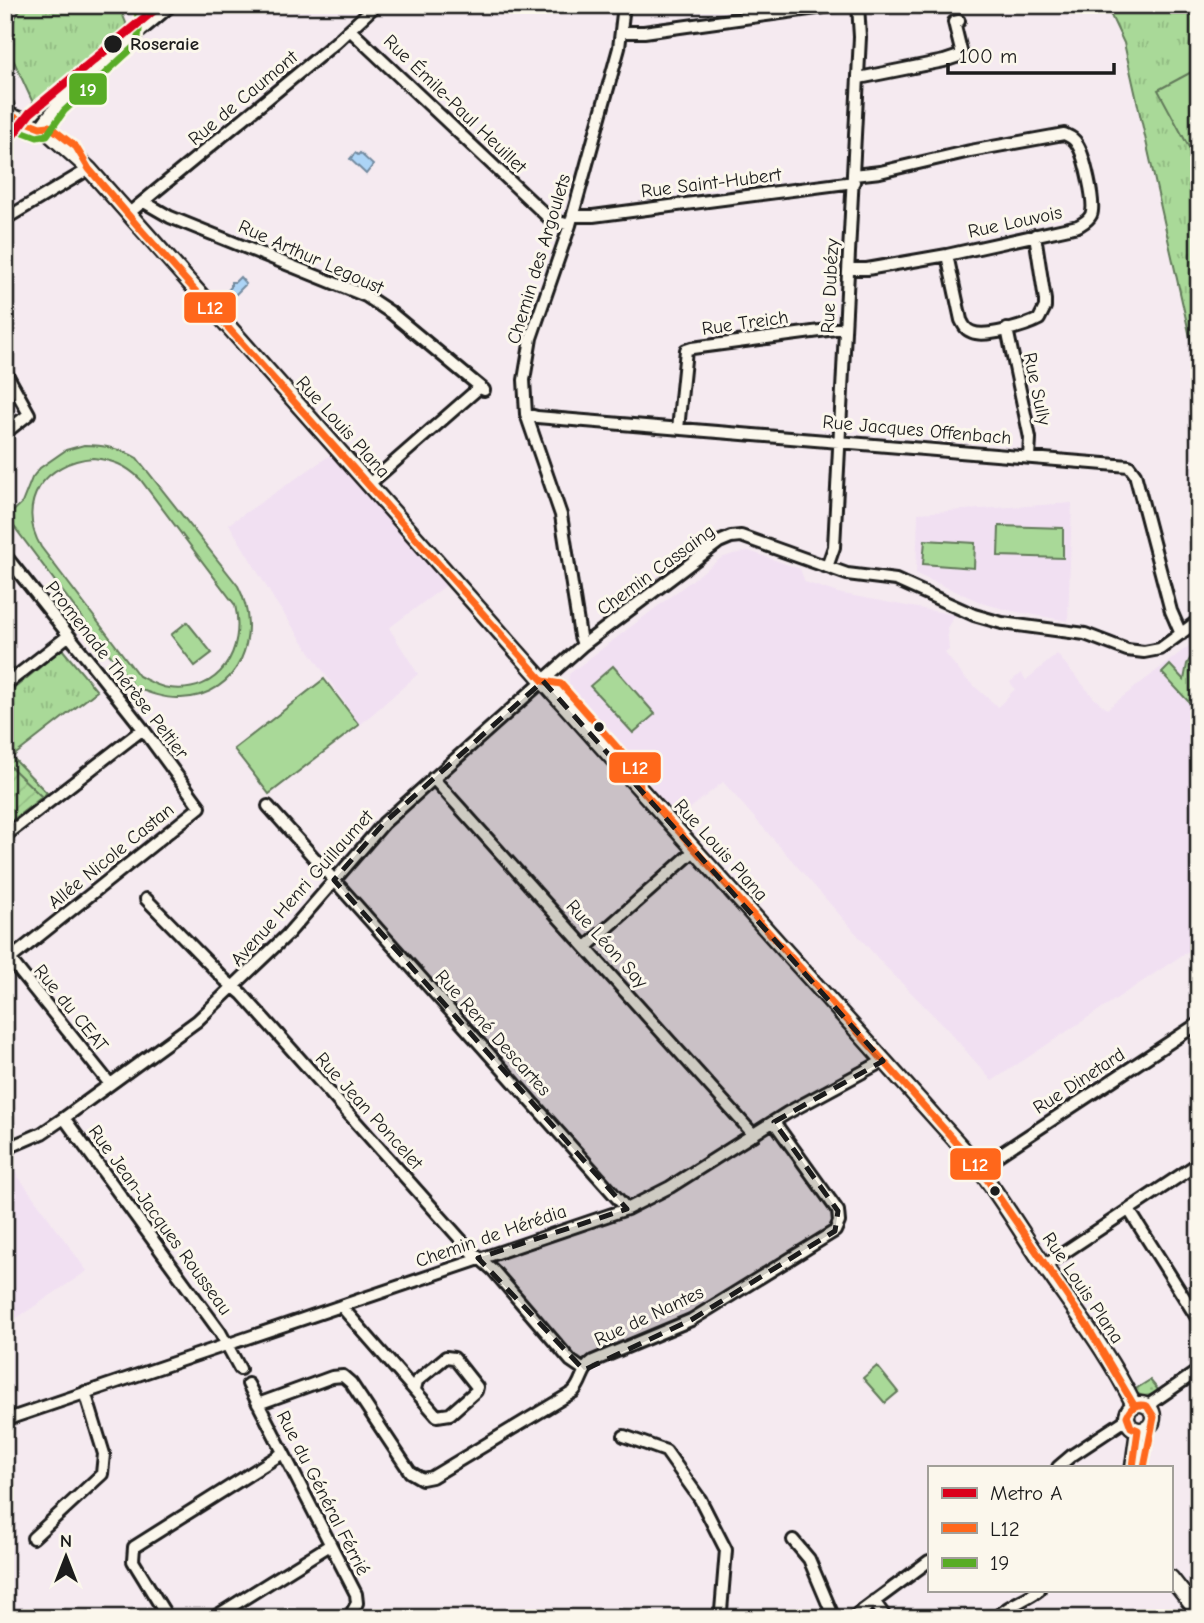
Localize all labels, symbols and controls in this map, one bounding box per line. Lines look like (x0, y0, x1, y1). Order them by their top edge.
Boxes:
street label: Rue Émile-Paul Heuillet (379, 30, 531, 178)
scale bar (948, 32, 1115, 76)
marker: Roseraie (102, 33, 124, 55)
place label: Roseraie (130, 33, 199, 55)
text: 100 m (959, 44, 1017, 68)
street label: Rue de Caumont (184, 46, 302, 150)
line badge: 19 (68, 72, 108, 106)
text: 19 (79, 79, 97, 101)
street label: Rue Saint-Hubert (640, 163, 783, 203)
street label: Chemin des Argoulets (503, 171, 575, 347)
street label: Rue Louvois (966, 201, 1064, 243)
street label: Rue Arthur Legoust (235, 215, 388, 299)
street label: Rue Dubézy (817, 237, 843, 334)
line badge: L12 (183, 291, 237, 324)
text: L12 (197, 297, 223, 319)
street label: Rue Treich (700, 306, 790, 340)
street label: Rue Sully (1019, 351, 1056, 428)
street label: Rue Louis Plana (292, 372, 394, 482)
street label: Rue Jacques Offenbach (822, 411, 1012, 449)
street label: Chemin Cassaing (593, 520, 719, 620)
street label: Promenade Thérèse Peltier (41, 577, 194, 764)
unlabelled marker (592, 720, 606, 734)
line badge: L12 (608, 751, 662, 784)
text: L12 (622, 757, 648, 779)
street label: Rue Louis Plana (670, 795, 772, 905)
street label: Allée Nicole Castan (44, 799, 178, 913)
street label: Avenue Henri Guillaumet (226, 805, 378, 971)
street label: Rue Léon Say (562, 895, 653, 993)
street label: Rue du CEAT (29, 960, 113, 1056)
street label: Rue René Descartes (431, 965, 555, 1101)
street label: Rue Dinetard (1029, 1043, 1129, 1119)
street label: Rue Jean Poncelet (311, 1048, 428, 1174)
street label: Rue Jean-Jacques Rousseau (84, 1121, 236, 1319)
line badge: L12 (949, 1147, 1002, 1181)
text: L12 (962, 1154, 988, 1176)
unlabelled marker (988, 1184, 1002, 1198)
street label: Chemin de Hérédia (413, 1200, 569, 1272)
street label: Rue Louis Plana (1038, 1228, 1128, 1348)
street label: Rue de Nantes (591, 1281, 707, 1351)
street label: Rue du Général Férrié (272, 1407, 374, 1579)
legend (928, 1466, 1172, 1592)
text: Metro A (990, 1481, 1062, 1505)
text: L12 (990, 1517, 1020, 1541)
north arrow (32, 1522, 102, 1592)
text: N (60, 1530, 72, 1552)
text: 19 (990, 1551, 1009, 1575)

